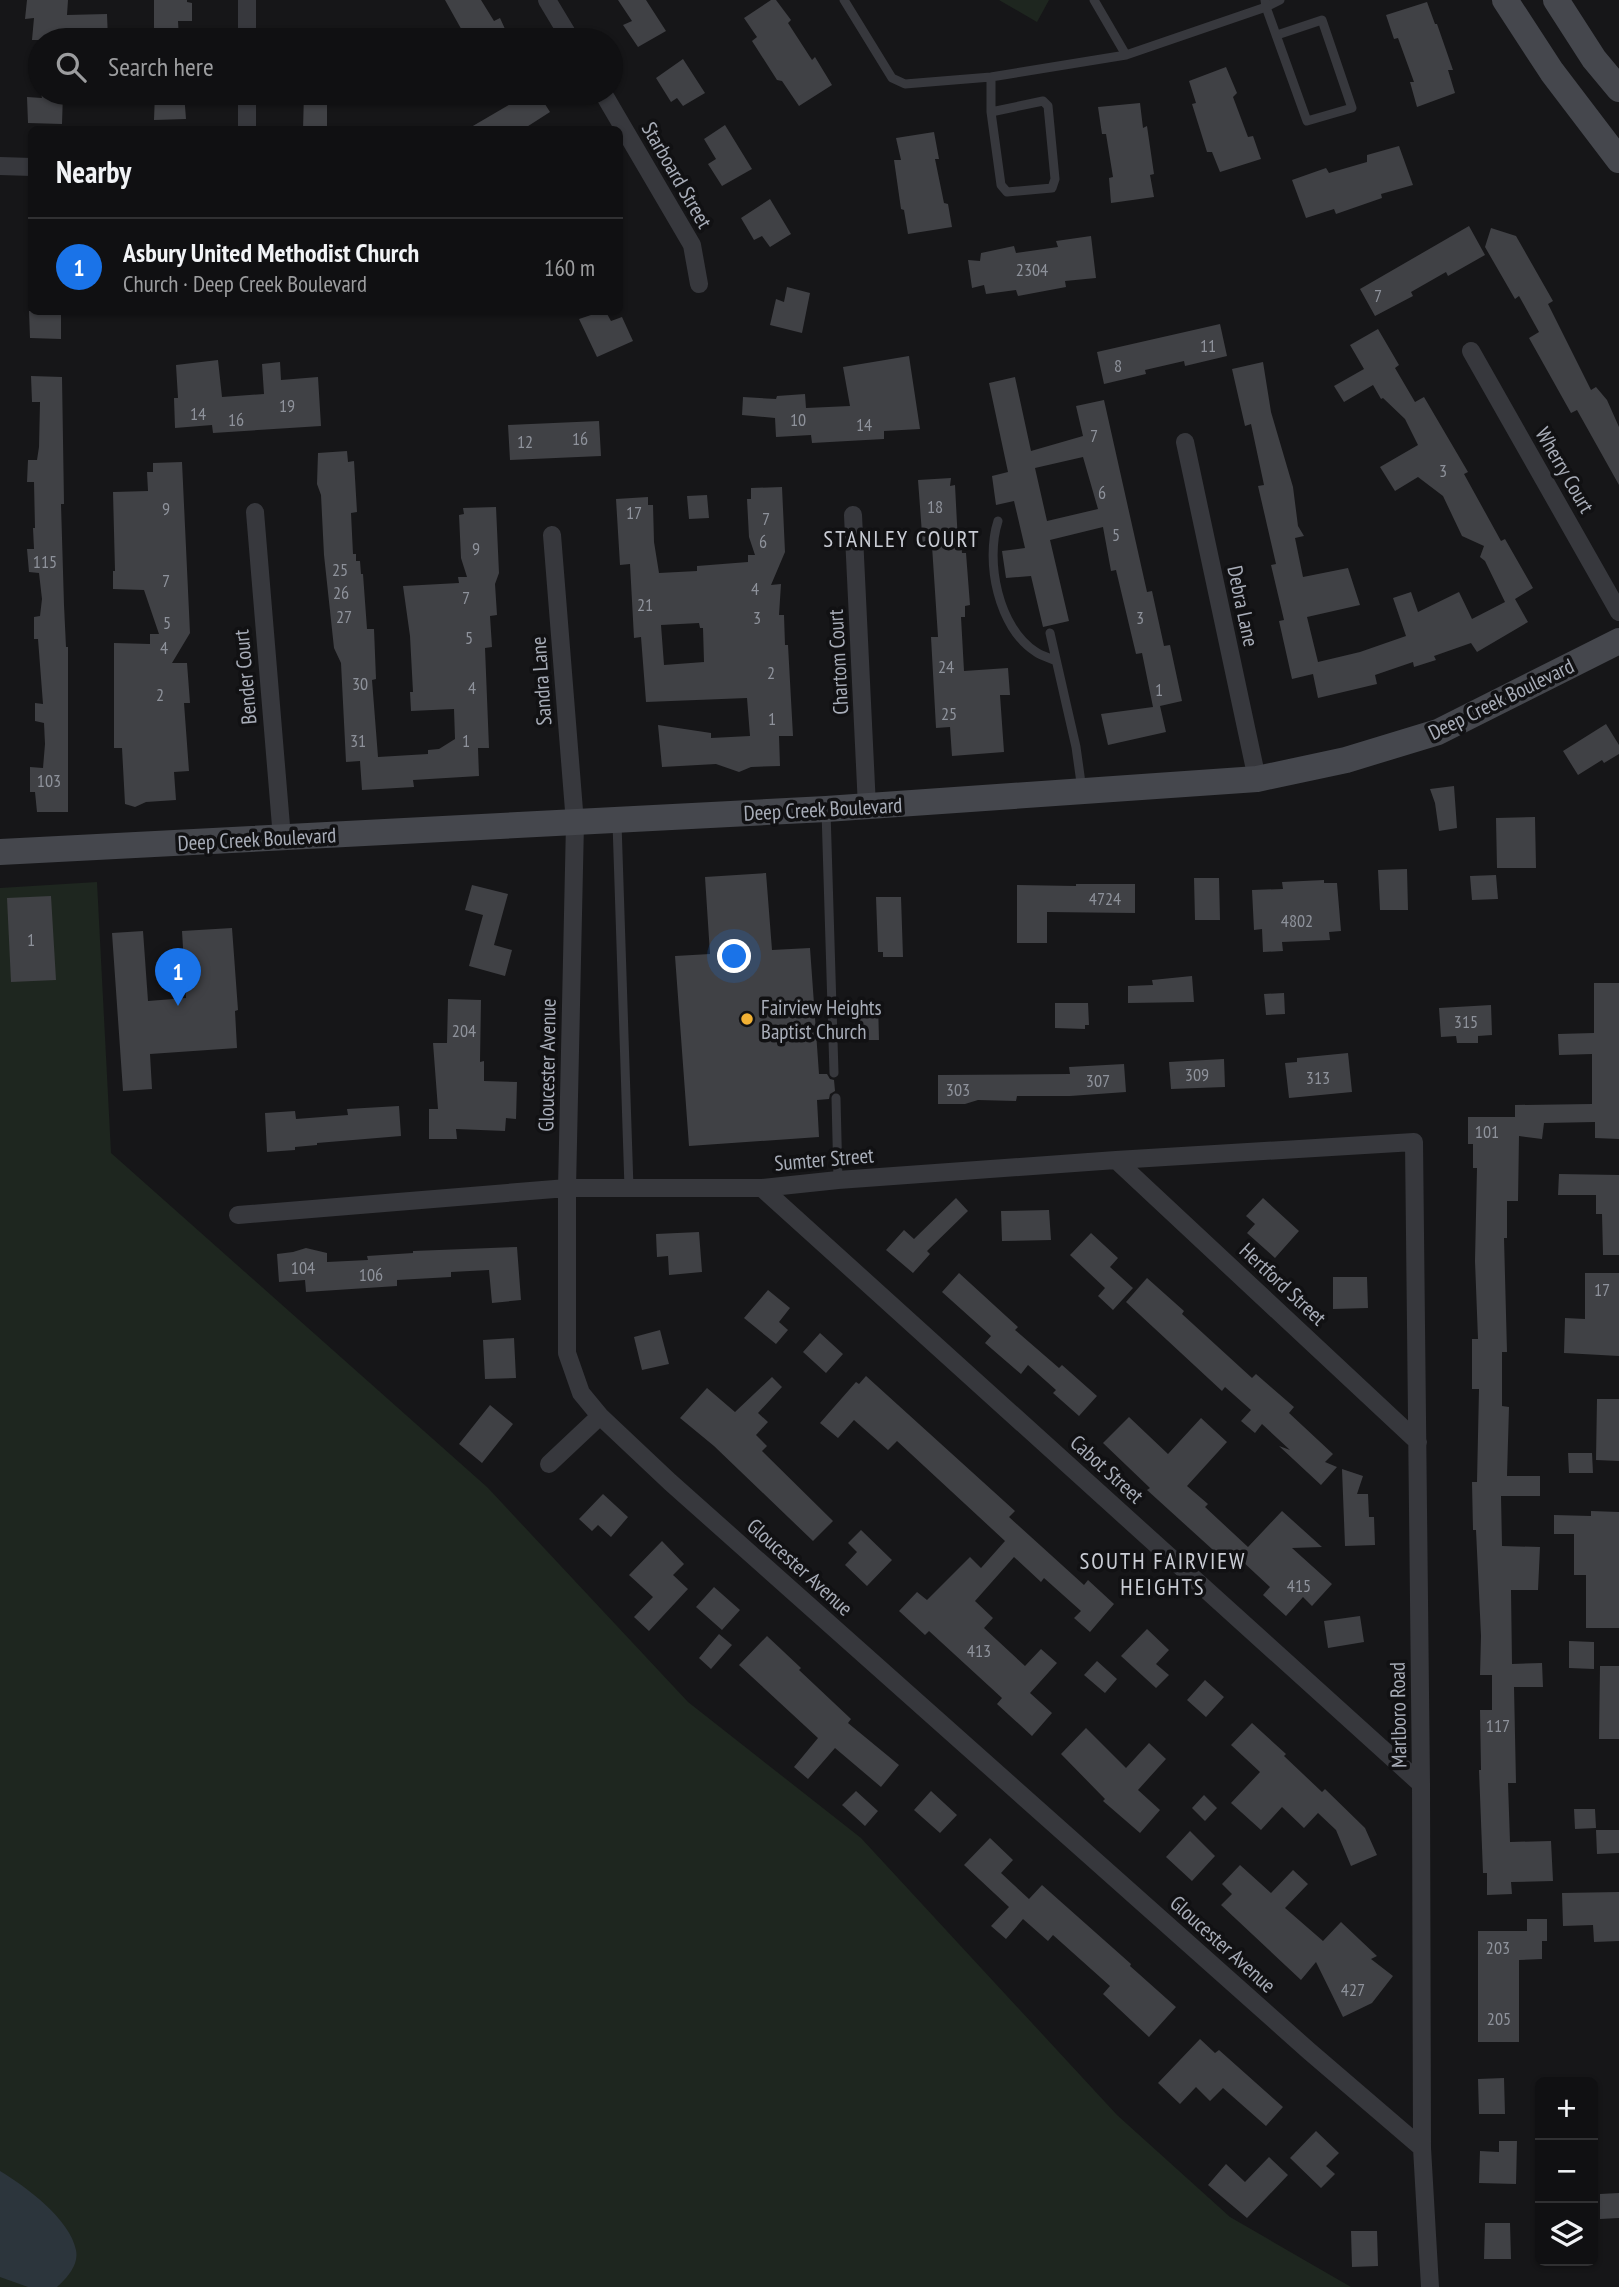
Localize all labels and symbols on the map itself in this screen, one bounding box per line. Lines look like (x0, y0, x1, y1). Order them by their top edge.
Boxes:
street label: Starboard Street (636, 117, 718, 233)
house number: 2304 (1016, 258, 1048, 281)
house number: 7 (1374, 284, 1382, 307)
house number: 11 (1200, 334, 1216, 357)
house number: 8 (1114, 354, 1122, 377)
house number: 19 (279, 394, 295, 417)
house number: 14 (190, 402, 206, 425)
house number: 16 (228, 408, 244, 431)
house number: 10 (790, 408, 806, 431)
house number: 14 (856, 413, 872, 436)
street label: Wherry Court (1530, 422, 1600, 518)
house number: 7 (1090, 424, 1098, 447)
house number: 16 (572, 427, 588, 450)
house number: 12 (517, 430, 533, 453)
house number: 3 (1439, 459, 1447, 482)
house number: 6 (1098, 481, 1106, 504)
house number: 18 (927, 495, 943, 518)
house number: 9 (162, 497, 170, 520)
house number: 17 (626, 501, 642, 524)
house number: 7 (762, 507, 770, 530)
house number: 5 (1112, 523, 1120, 546)
district label: STANLEY COURT (823, 524, 981, 553)
house number: 6 (759, 530, 767, 553)
house number: 9 (472, 537, 480, 560)
house number: 115 (33, 550, 57, 573)
house number: 25 (332, 558, 348, 581)
street label: Debra Lane (1221, 563, 1265, 649)
house number: 7 (162, 569, 170, 592)
house number: 4 (751, 577, 759, 600)
house number: 26 (333, 581, 349, 604)
house number: 7 (462, 586, 470, 609)
house number: 21 (637, 593, 653, 616)
house number: 27 (336, 605, 352, 628)
house number: 3 (753, 606, 761, 629)
house number: 3 (1136, 606, 1144, 629)
street label: Chartom Court (822, 608, 854, 715)
house number: 5 (163, 611, 171, 634)
house number: 5 (465, 626, 473, 649)
street label: Bender Court (227, 628, 263, 726)
house number: 4 (160, 636, 168, 659)
street label: Sandra Lane (524, 636, 558, 726)
street label: Deep Creek Boulevard (1424, 652, 1578, 746)
house number: 24 (938, 655, 954, 678)
house number: 2 (767, 661, 775, 684)
house number: 30 (352, 672, 368, 695)
house number: 4 (468, 676, 476, 699)
house number: 1 (1155, 678, 1163, 701)
house number: 2 (156, 683, 164, 706)
house number: 25 (941, 702, 957, 725)
house number: 1 (768, 707, 776, 730)
house number: 31 (350, 729, 366, 752)
house number: 1 (462, 729, 470, 752)
house number: 103 (37, 769, 61, 792)
street label: Deep Creek Boulevard (743, 791, 903, 827)
street label: Deep Creek Boulevard (177, 821, 337, 857)
house number: 4724 (1089, 887, 1121, 910)
house number: 4802 (1281, 909, 1313, 932)
house number: 1 (27, 928, 35, 951)
your location (717, 939, 751, 973)
pin: 1 (155, 948, 201, 1006)
place label: Fairview Heights Baptist Church (761, 994, 882, 1045)
street label: Gloucester Avenue (532, 998, 562, 1132)
house number: 315 (1454, 1010, 1478, 1033)
marker: Fairview Heights Baptist Church (739, 1011, 755, 1027)
house number: 204 (452, 1019, 476, 1042)
house number: 309 (1185, 1063, 1209, 1086)
house number: 313 (1306, 1066, 1330, 1089)
house number: 307 (1086, 1069, 1110, 1092)
house number: 303 (946, 1078, 970, 1101)
house number: 101 (1475, 1120, 1499, 1143)
street label: Sumter Street (773, 1141, 875, 1177)
street label: Hertford Street (1234, 1237, 1332, 1331)
house number: 104 (291, 1256, 315, 1279)
house number: 106 (359, 1263, 383, 1286)
house number: 17 (1594, 1278, 1610, 1301)
street label: Cabot Street (1065, 1429, 1149, 1509)
street label: Gloucester Avenue (741, 1512, 859, 1622)
district label: SOUTH FAIRVIEW HEIGHTS (1079, 1546, 1247, 1601)
house number: 415 (1287, 1574, 1311, 1597)
house number: 413 (967, 1639, 991, 1662)
street label: Marlboro Road (1384, 1662, 1412, 1768)
house number: 117 (1486, 1714, 1510, 1737)
street label: Gloucester Avenue (1164, 1889, 1282, 1999)
house number: 203 (1486, 1936, 1510, 1959)
house number: 427 (1341, 1978, 1365, 2001)
house number: 205 (1487, 2007, 1511, 2030)

